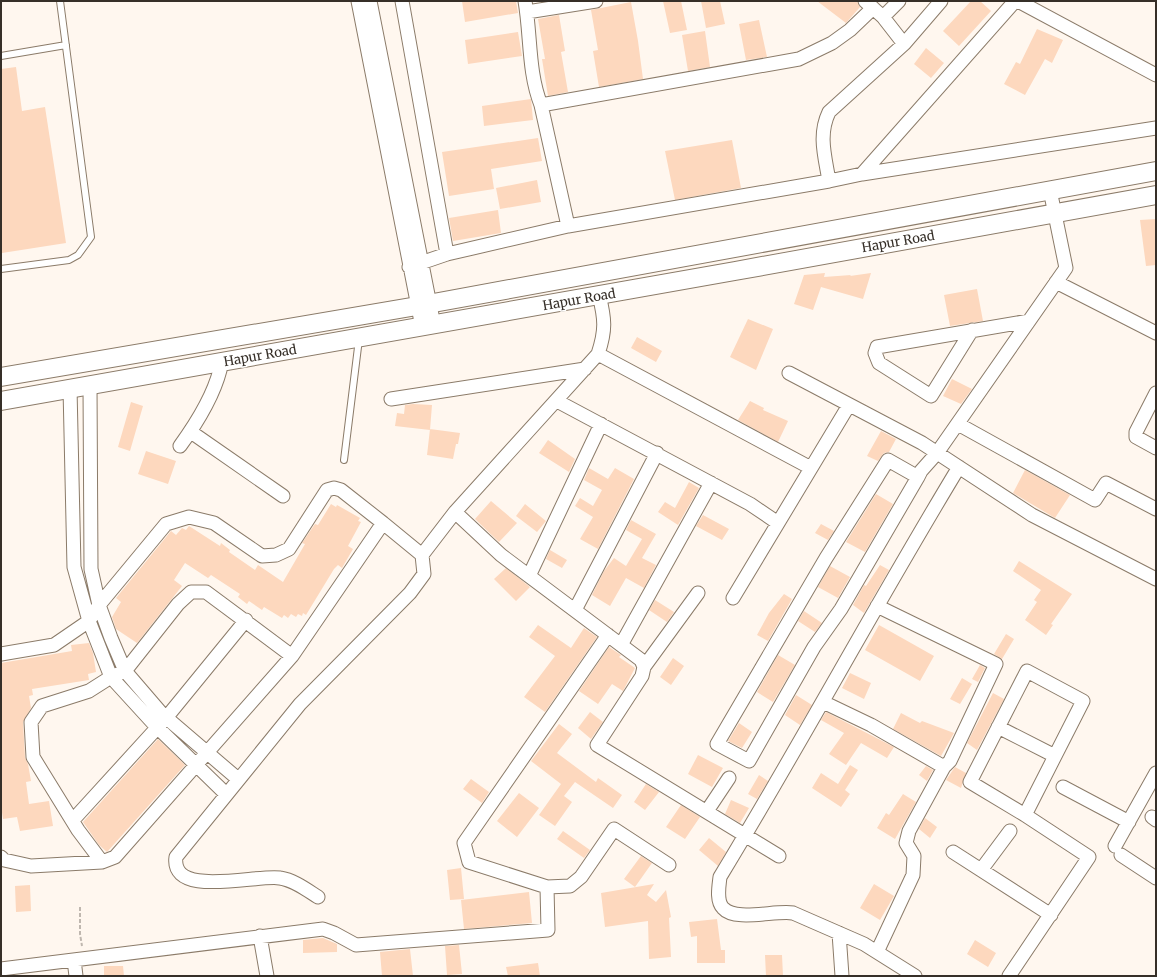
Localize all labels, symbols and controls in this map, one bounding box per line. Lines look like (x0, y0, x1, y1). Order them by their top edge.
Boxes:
street label: Hapur Road (860, 227, 936, 256)
street label: Hapur Road (541, 285, 617, 314)
street label: Hapur Road (222, 341, 298, 370)

